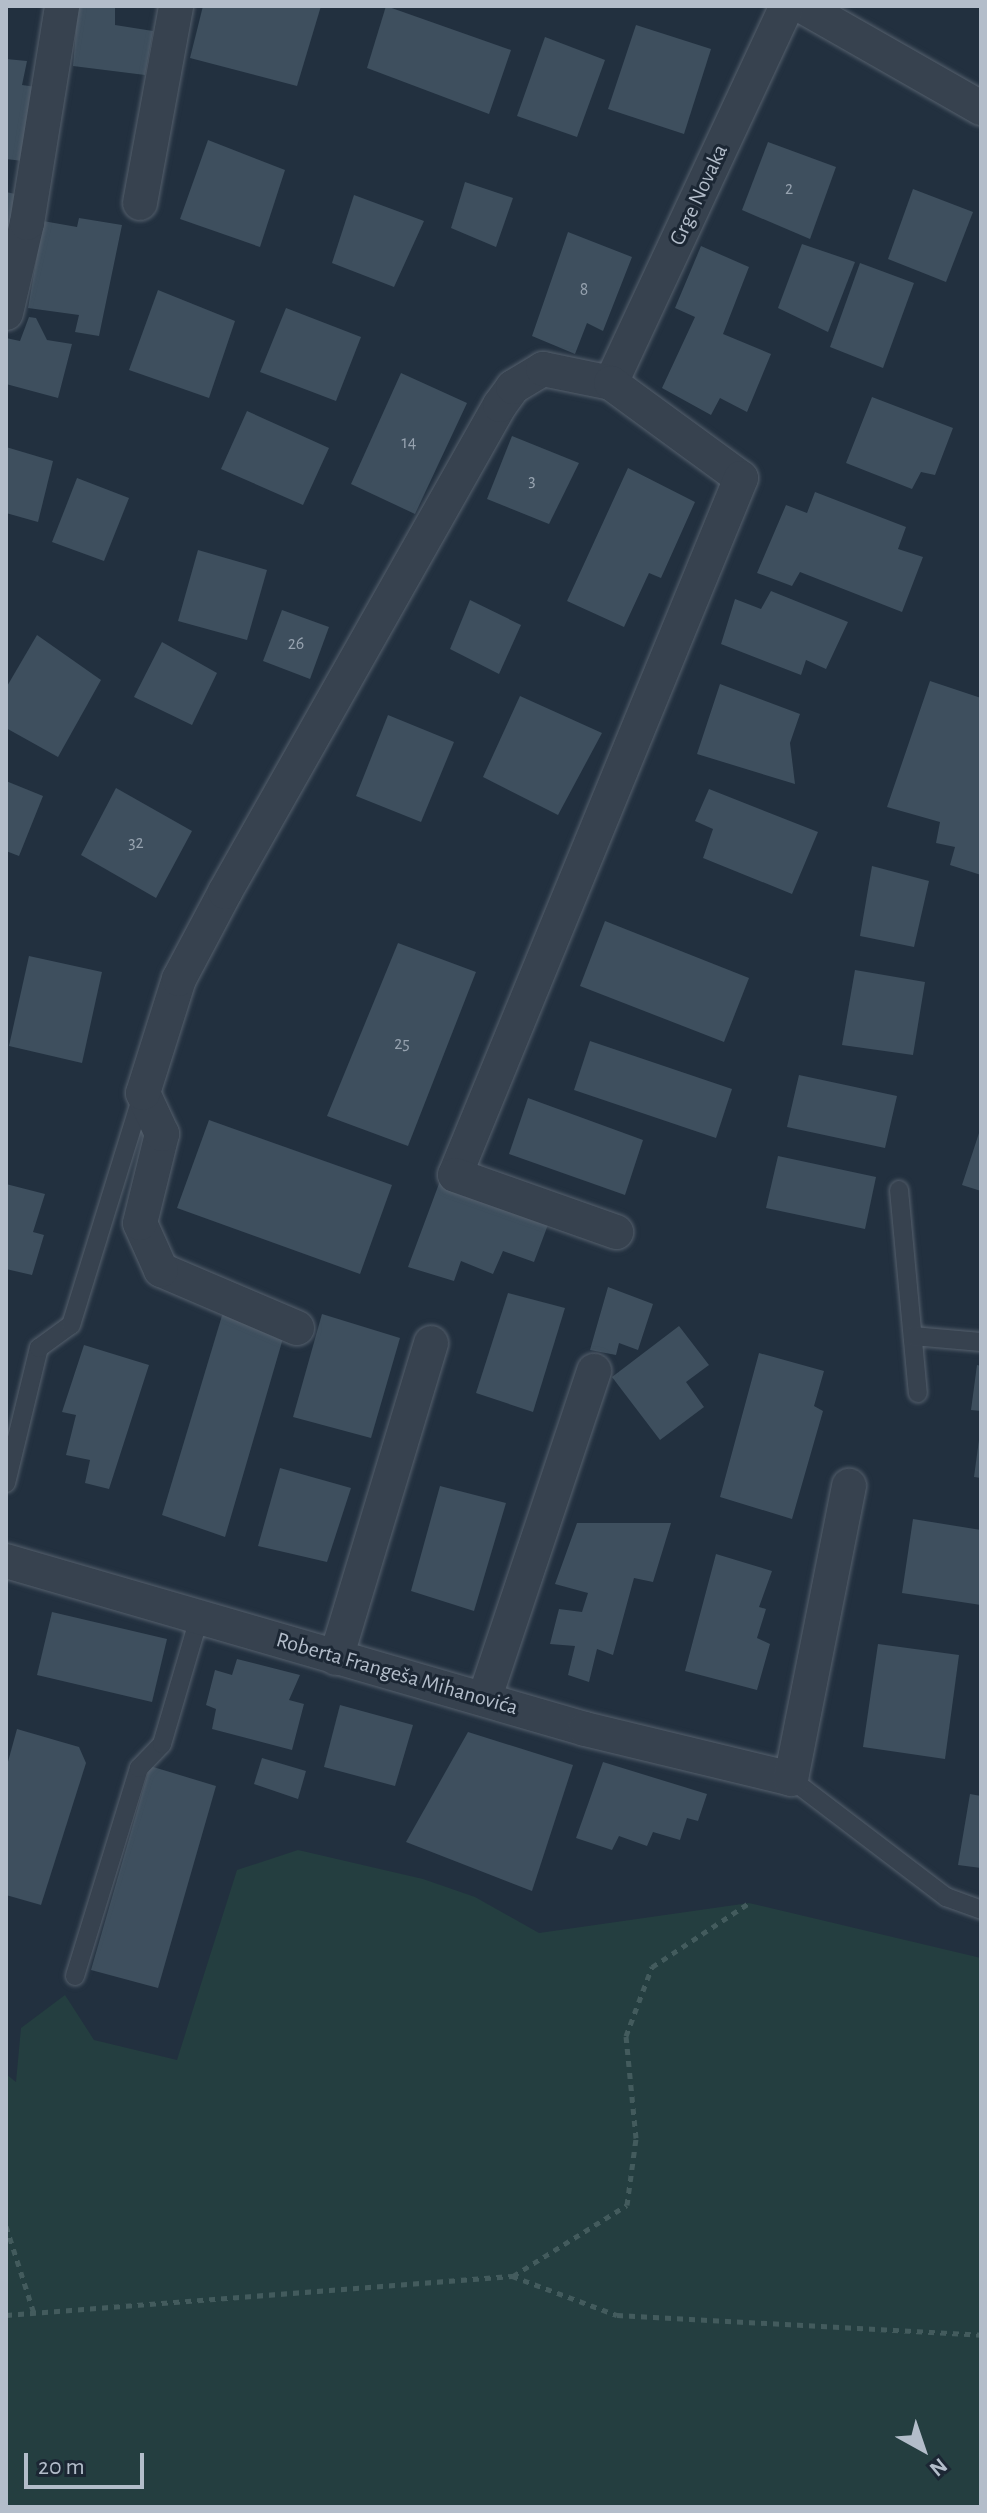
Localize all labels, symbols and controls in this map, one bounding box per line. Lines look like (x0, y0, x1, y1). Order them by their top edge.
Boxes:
street label: Grge Novaka (664, 140, 734, 250)
house number: 2 (785, 178, 793, 200)
house number: 8 (580, 279, 588, 301)
house number: 14 (402, 432, 416, 454)
house number: 3 (528, 470, 536, 492)
house number: 26 (288, 633, 304, 655)
house number: 32 (128, 832, 144, 854)
house number: 25 (394, 1033, 410, 1055)
street label: Roberta Frangeša Mihanovića (273, 1627, 521, 1721)
north arrow (883, 2409, 963, 2489)
scale bar (28, 2437, 148, 2487)
text: N (926, 2454, 951, 2481)
text: 20 m (38, 2455, 85, 2479)

